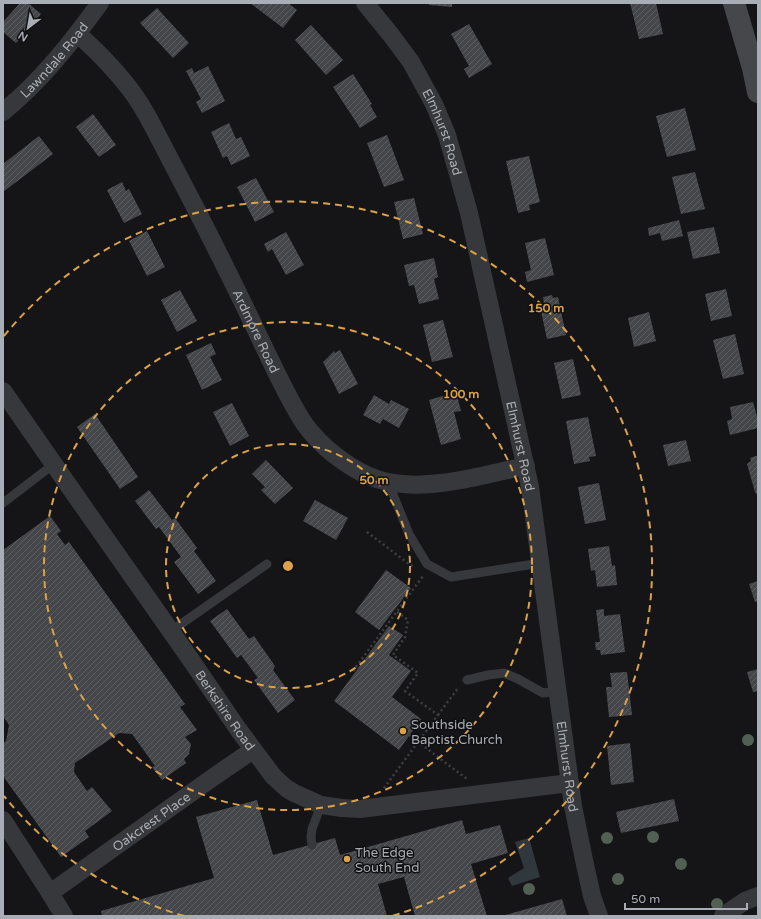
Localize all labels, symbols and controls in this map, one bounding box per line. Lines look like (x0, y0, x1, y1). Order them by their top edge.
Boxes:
north arrow (8, 8, 48, 48)
street label: Lawndale Road (17, 19, 92, 102)
text: N (16, 28, 30, 44)
street label: Elmhurst Road (418, 86, 465, 177)
street label: Ardmore Road (229, 287, 282, 376)
text: 150 m (528, 301, 564, 315)
text: 100 m (443, 387, 479, 401)
street label: Elmhurst Road (502, 400, 538, 493)
text: 50 m (359, 473, 389, 487)
centre of rings (281, 559, 295, 573)
street label: Berkshire Road (191, 667, 258, 754)
place label: Southside Baptist Church (411, 717, 503, 748)
street label: Elmhurst Road (553, 720, 581, 813)
marker: Southside Baptist Church (398, 726, 408, 736)
street label: Oakcrest Place (110, 789, 194, 855)
place label: The Edge South End (355, 845, 419, 876)
marker: The Edge South End (342, 854, 352, 864)
scale bar (625, 885, 747, 911)
text: 50 m (631, 892, 660, 906)

